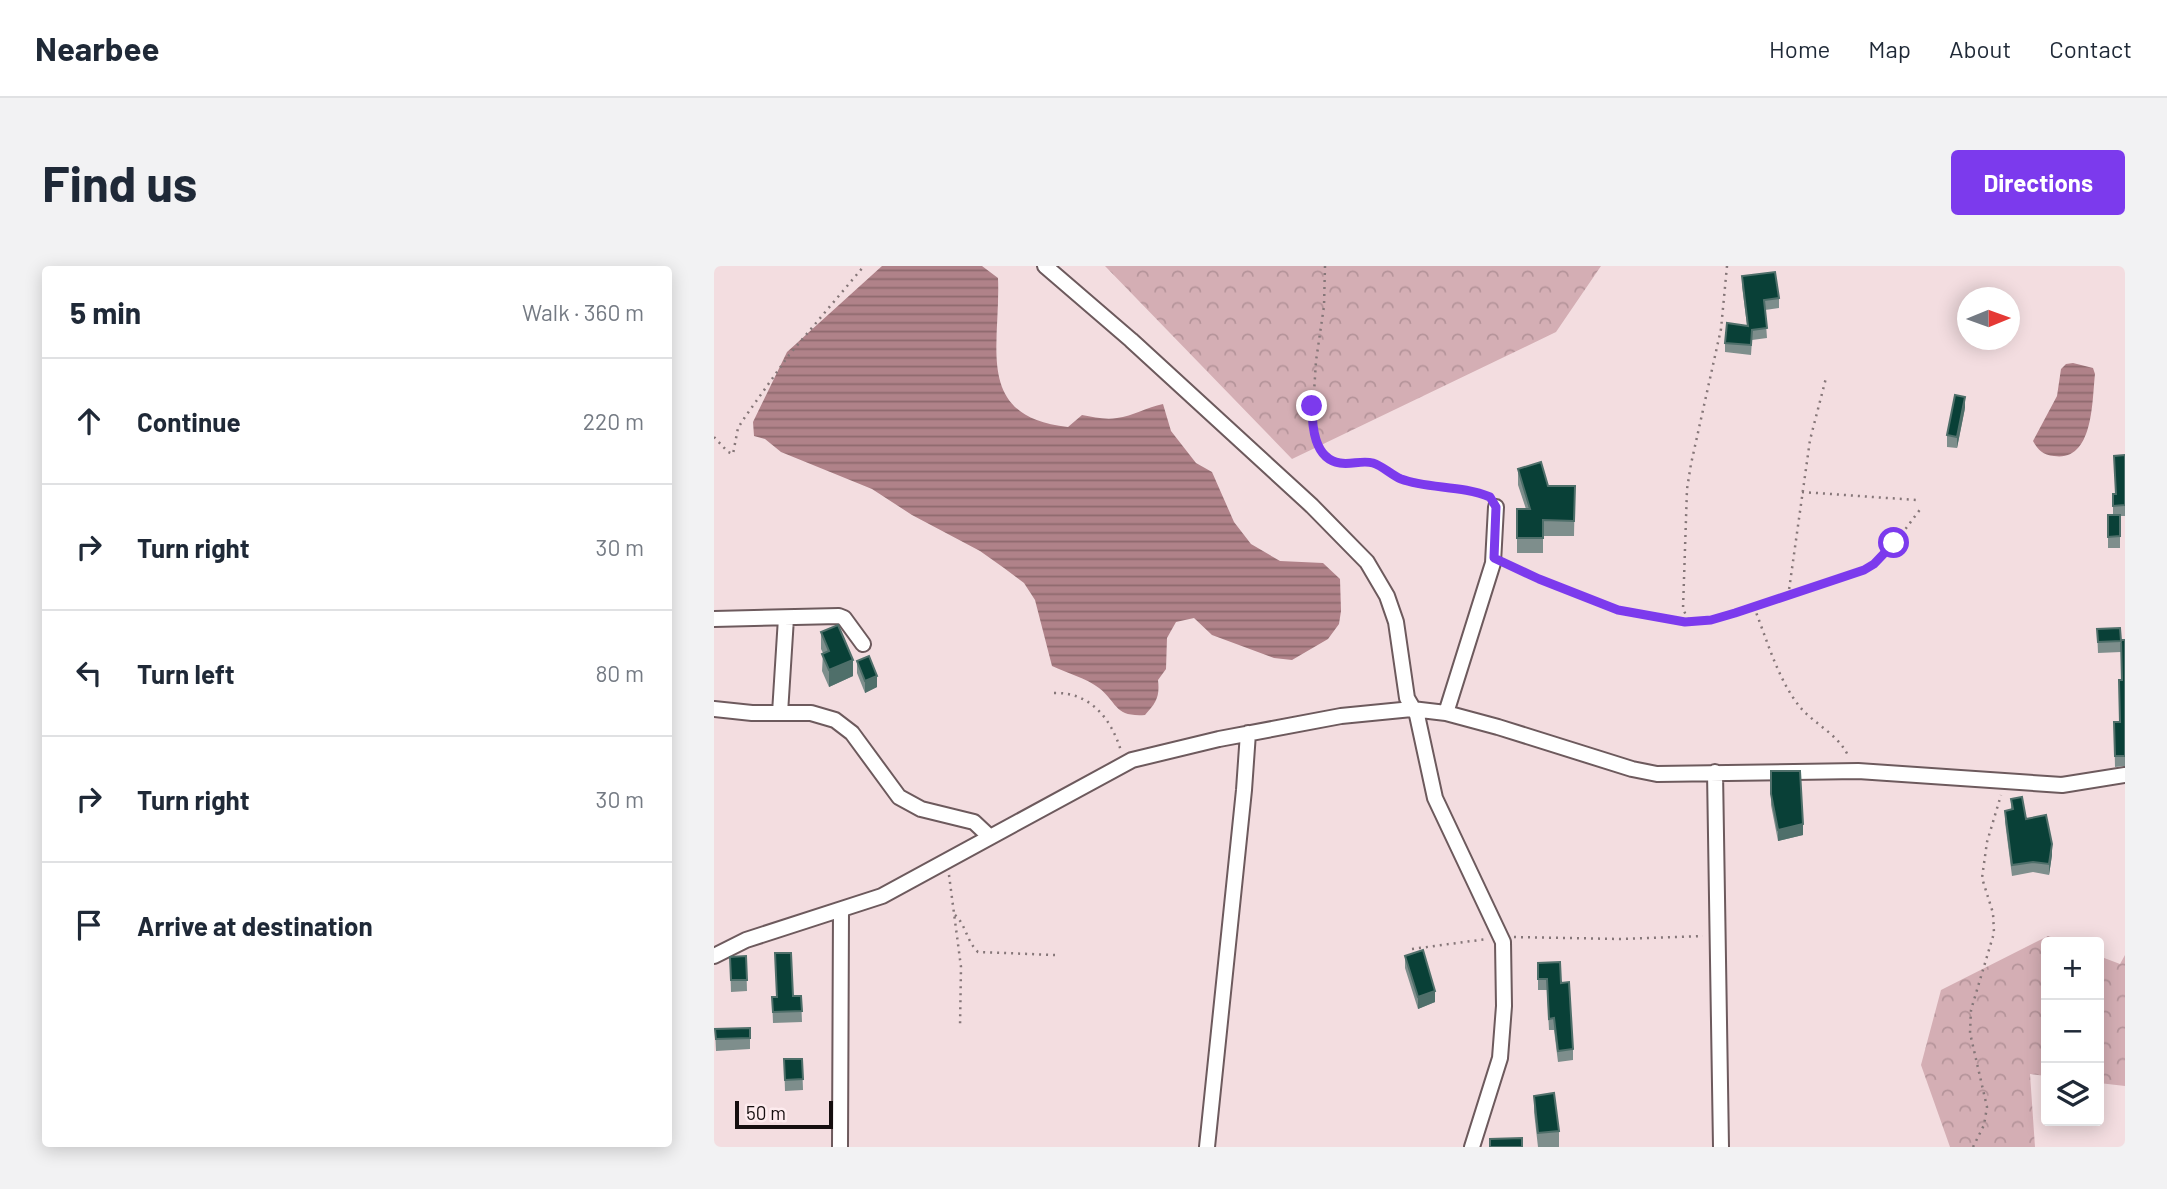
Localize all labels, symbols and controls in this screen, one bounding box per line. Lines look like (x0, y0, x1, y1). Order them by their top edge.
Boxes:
text: Nearbee (35, 28, 159, 68)
text: Home (1769, 34, 1830, 63)
text: Map (1868, 34, 1911, 63)
text: About (1949, 34, 2011, 63)
text: Contact (2049, 34, 2132, 63)
button: Directions (1951, 150, 2125, 215)
text: Find us (42, 153, 197, 212)
north arrow (1957, 287, 2020, 350)
text: 5 min (70, 294, 141, 330)
text: Walk · 360 m (522, 298, 644, 326)
route end (1296, 390, 1327, 421)
icon: ahead (70, 402, 108, 440)
text: Continue (137, 406, 241, 437)
text: 220 m (583, 407, 644, 435)
route start (1878, 527, 1909, 558)
icon: right (70, 528, 108, 566)
text: Turn right (137, 532, 250, 563)
text: 30 m (596, 533, 644, 561)
icon: left (70, 654, 108, 692)
text: Turn left (137, 658, 235, 689)
text: 80 m (595, 659, 644, 687)
icon: right (70, 780, 108, 818)
text: Turn right (137, 784, 250, 815)
text: 30 m (596, 785, 644, 813)
icon: arrive (70, 906, 108, 944)
text: Arrive at destination (137, 910, 373, 941)
map controls (2041, 937, 2104, 1126)
button: + (2041, 937, 2104, 1000)
button: − (2041, 1000, 2104, 1063)
button: layers (2041, 1063, 2104, 1126)
scale bar (735, 1098, 833, 1130)
text: 50 m (746, 1101, 786, 1124)

